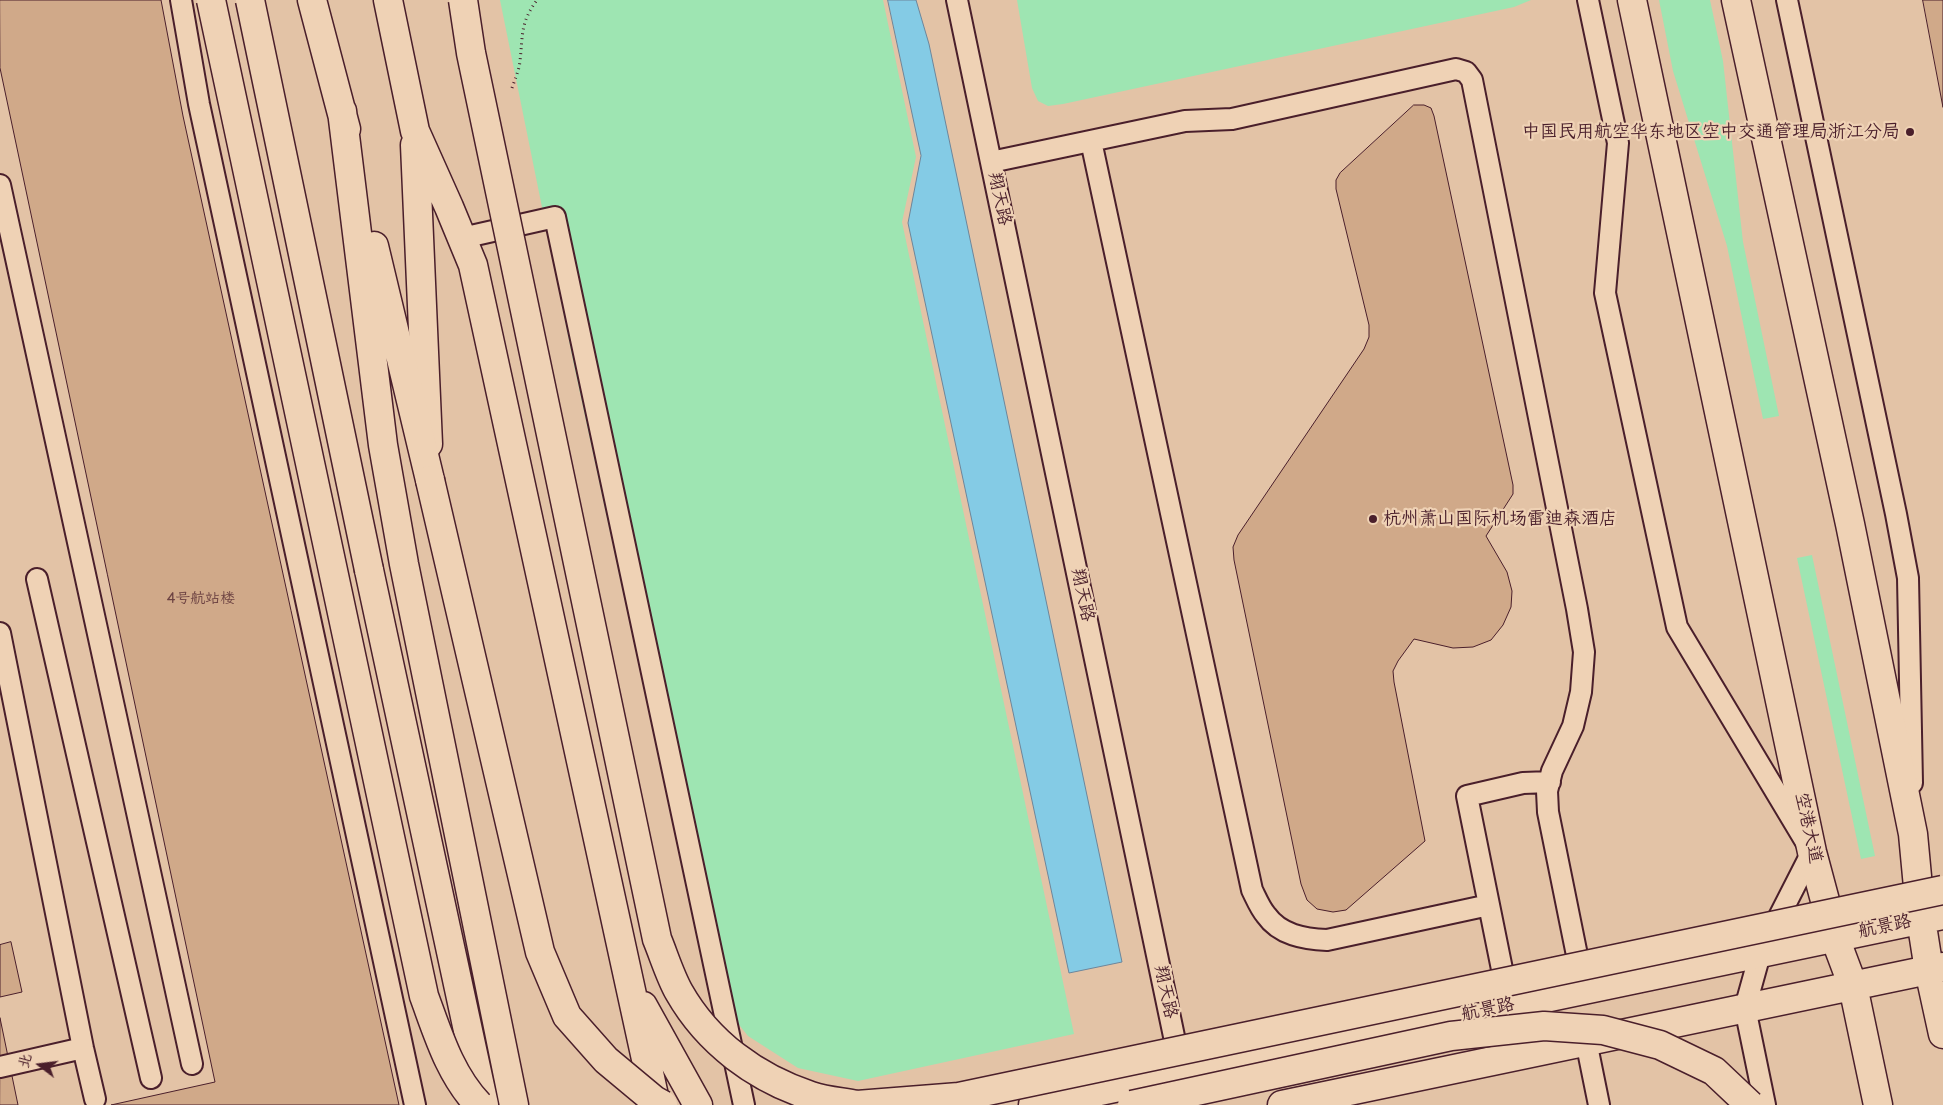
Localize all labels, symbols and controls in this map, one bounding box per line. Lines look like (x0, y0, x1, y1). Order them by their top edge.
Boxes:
place label: 中国民用航空华东地区空中交通管理局浙江分局 (1522, 121, 1900, 143)
marker: 中国民用航空华东地区空中交通管理局浙江分局 (1904, 126, 1916, 138)
street label: 翔天路 (983, 170, 1015, 228)
place label: 杭州萧山国际机场雷迪森酒店 (1383, 508, 1617, 530)
marker: 杭州萧山国际机场雷迪森酒店 (1367, 513, 1379, 525)
street label: 翔天路 (1066, 566, 1098, 624)
house number: 4号航站楼 (167, 590, 235, 608)
street label: 空港大道 (1790, 791, 1826, 865)
street label: 航景路 (1856, 911, 1914, 943)
street label: 翔天路 (1149, 963, 1181, 1021)
street label: 航景路 (1459, 994, 1517, 1026)
north arrow (15, 1040, 65, 1090)
text: 北 (15, 1052, 35, 1070)

